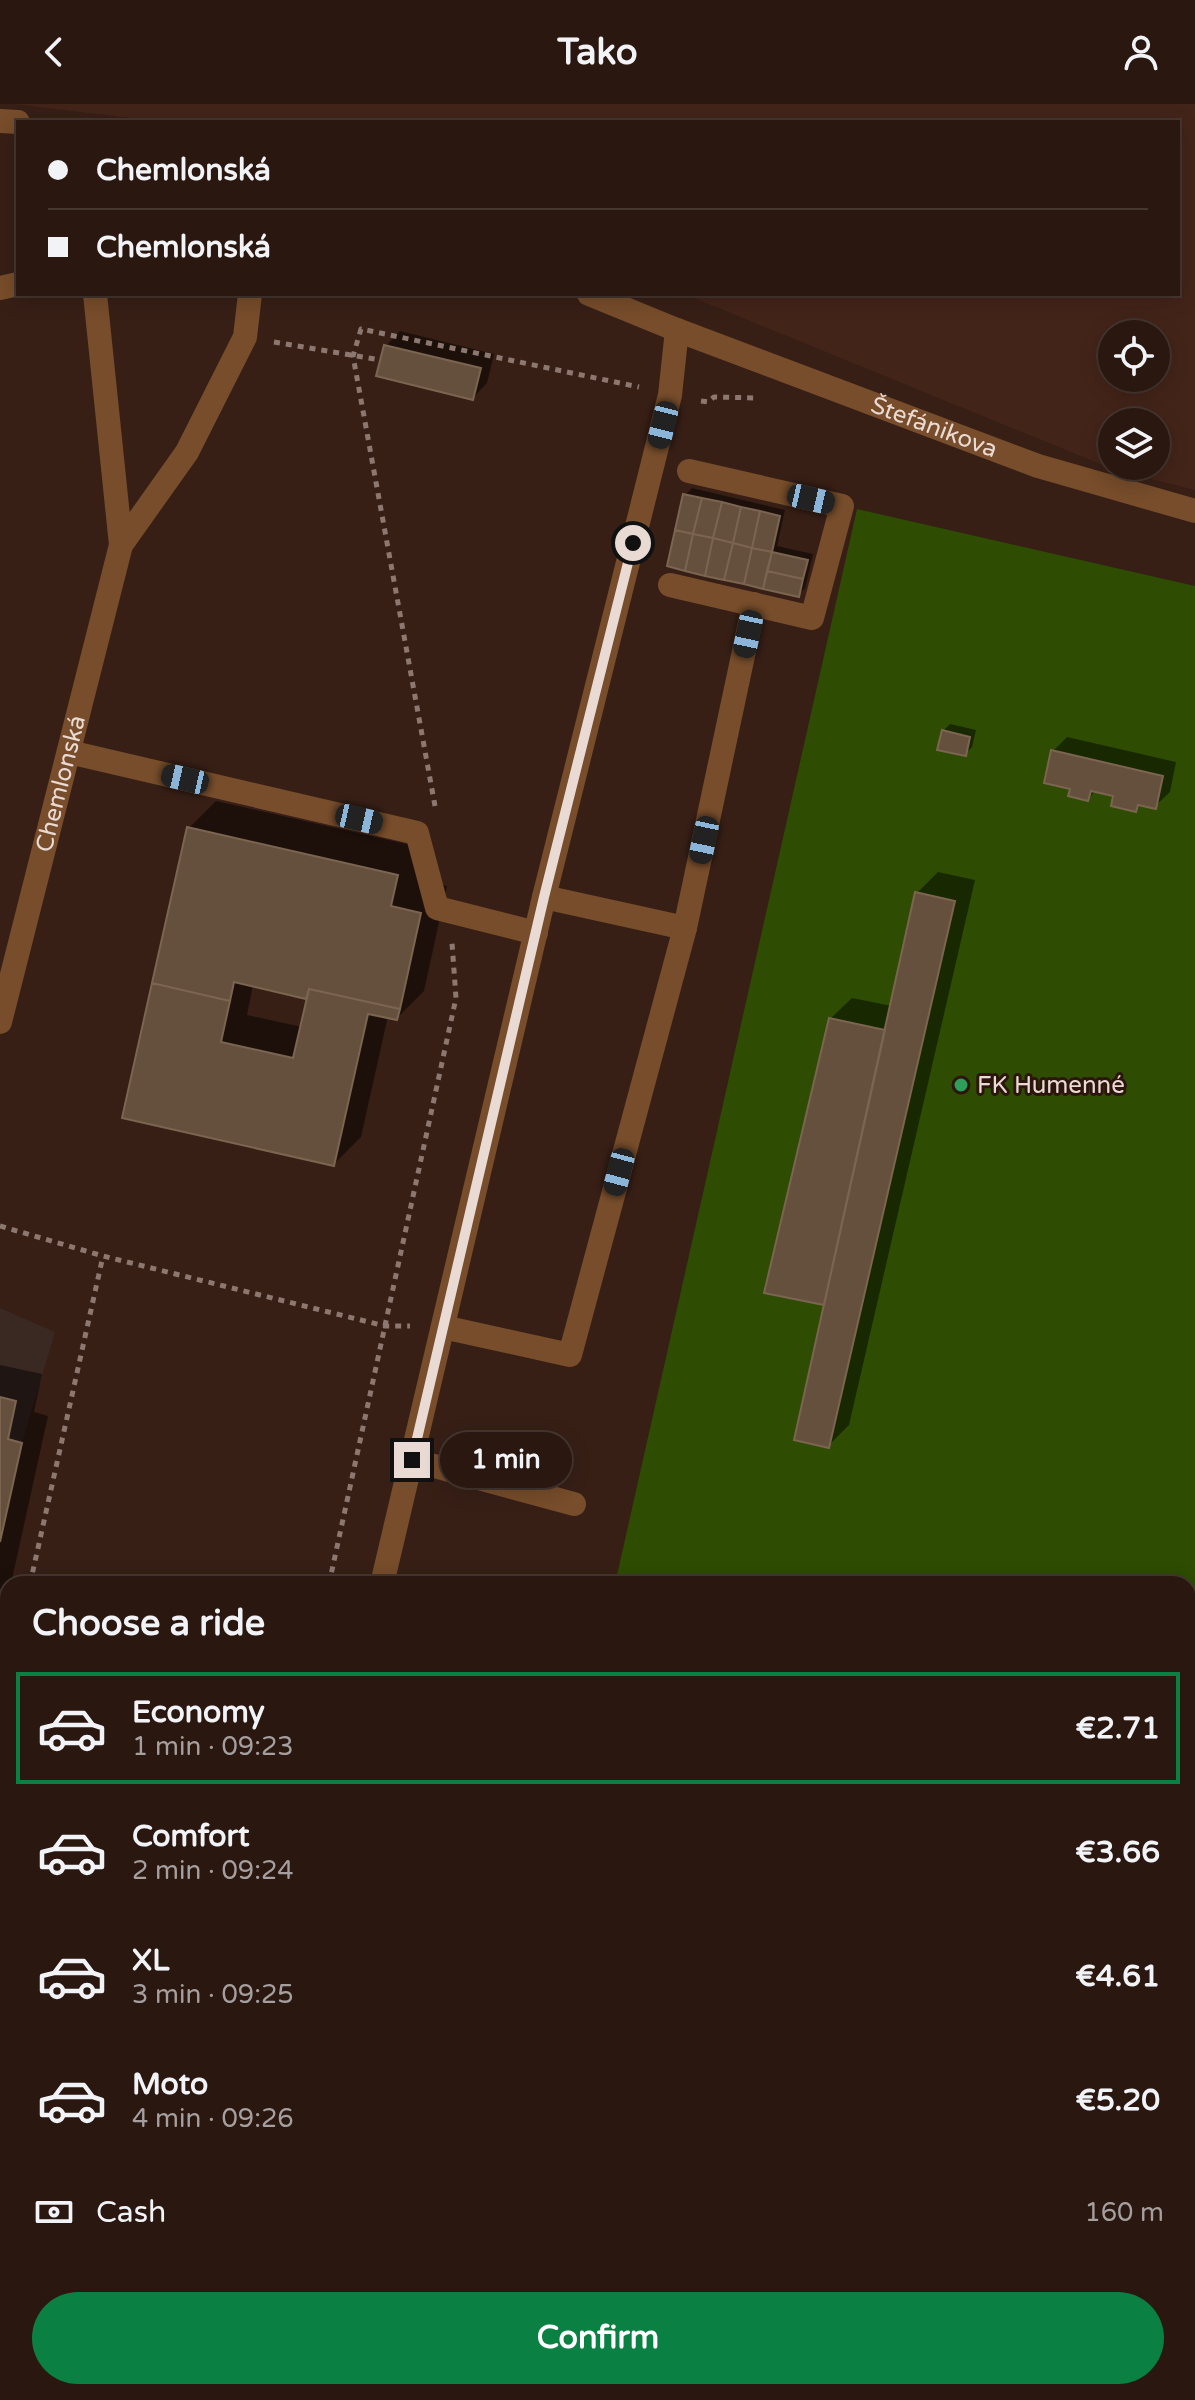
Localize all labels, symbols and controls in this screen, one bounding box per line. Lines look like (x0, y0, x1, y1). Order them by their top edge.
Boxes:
icon: back (32, 30, 76, 74)
icon: person (1119, 30, 1163, 74)
text: Tako (557, 31, 638, 74)
text: Chemlonská (96, 152, 271, 189)
text: Chemlonská (96, 229, 271, 266)
map controls (1098, 320, 1170, 480)
button: locate (1098, 320, 1170, 392)
street label: Štefánikova (867, 390, 1002, 464)
car (646, 399, 680, 451)
button: layers (1098, 408, 1170, 480)
car (785, 482, 837, 516)
route start (615, 525, 651, 561)
car (731, 608, 765, 660)
street label: Chemlonská (30, 712, 92, 855)
car (159, 762, 211, 796)
car (333, 802, 385, 836)
car (687, 814, 721, 866)
place label: FK Humenné (977, 1071, 1125, 1100)
marker: FK Humenné (952, 1076, 970, 1094)
car (601, 1146, 637, 1198)
callout: 1 min (440, 1432, 572, 1488)
route end (394, 1442, 430, 1478)
text: 1 min (471, 1444, 541, 1475)
text: Choose a ride (32, 1602, 265, 1645)
icon: car (36, 1692, 108, 1764)
text: Economy (132, 1694, 265, 1731)
text: €2.71 (1076, 1710, 1160, 1747)
text: 1 min · 09:23 (132, 1731, 294, 1762)
icon: car (36, 1816, 108, 1888)
text: Comfort (132, 1818, 250, 1855)
text: €3.66 (1075, 1834, 1160, 1871)
text: 2 min · 09:24 (132, 1855, 294, 1886)
icon: car (36, 1940, 108, 2012)
text: XL (132, 1942, 169, 1979)
text: €4.61 (1075, 1958, 1160, 1995)
text: 3 min · 09:25 (132, 1979, 294, 2010)
icon: car (36, 2064, 108, 2136)
text: Moto (132, 2066, 208, 2103)
text: €5.20 (1076, 2082, 1160, 2119)
text: 4 min · 09:26 (132, 2103, 294, 2134)
icon: cash (32, 2190, 76, 2234)
text: Cash (96, 2194, 166, 2231)
text: 160 m (1084, 2197, 1164, 2228)
button: Confirm (32, 2292, 1164, 2384)

